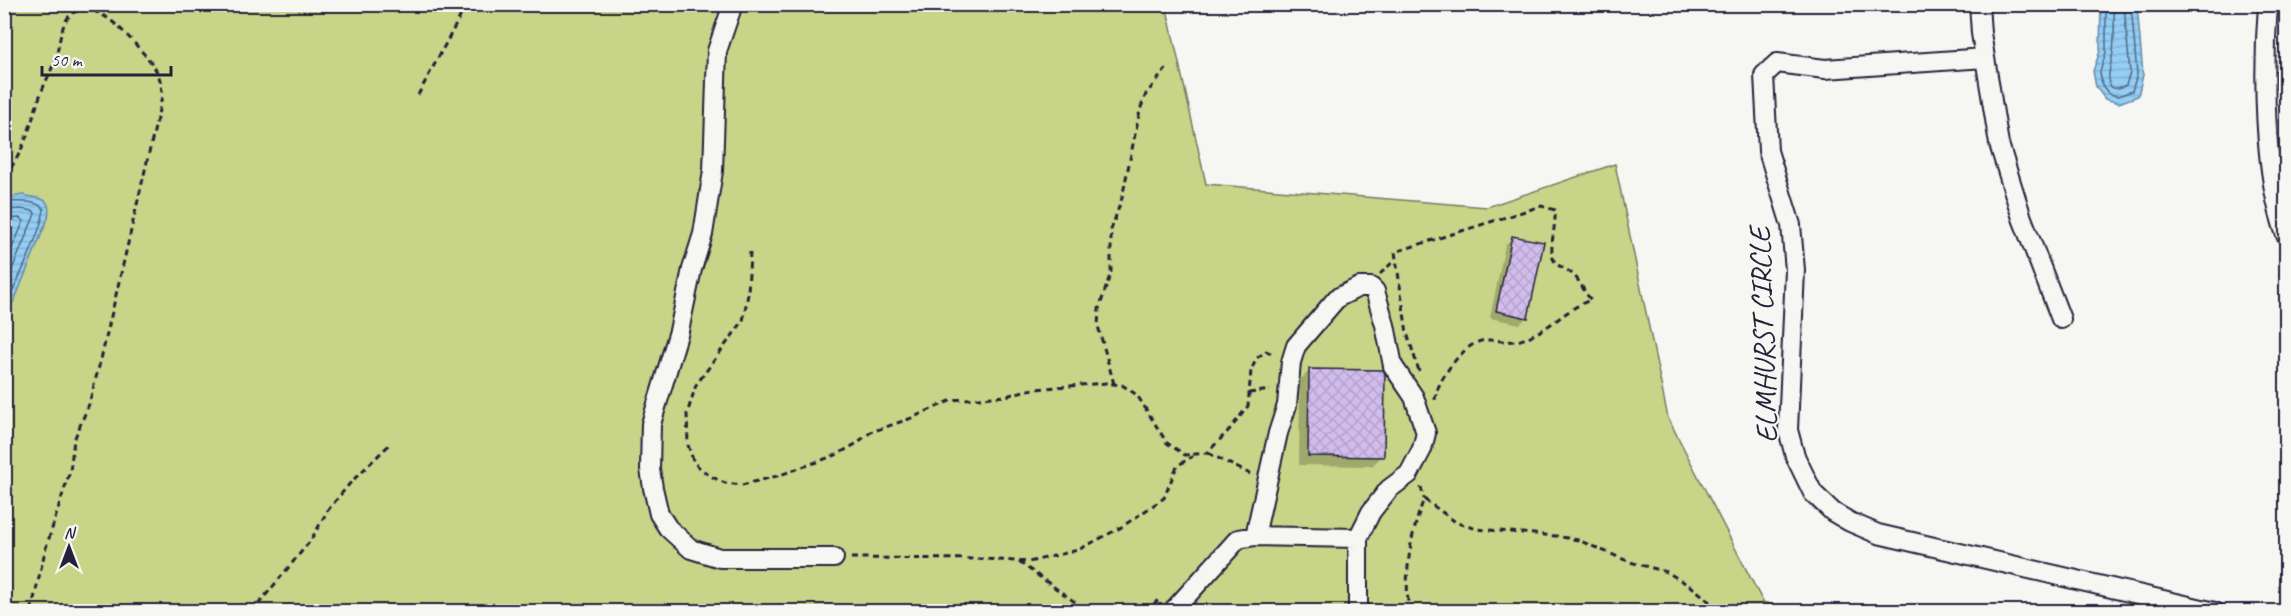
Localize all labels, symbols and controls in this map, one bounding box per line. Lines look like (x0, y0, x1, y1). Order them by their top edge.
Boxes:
scale bar (42, 39, 171, 77)
text: 50 m (51, 49, 84, 71)
street label: ELMHURST CIRCLE (1740, 222, 1786, 443)
north arrow (39, 517, 99, 577)
text: N (64, 523, 77, 543)

